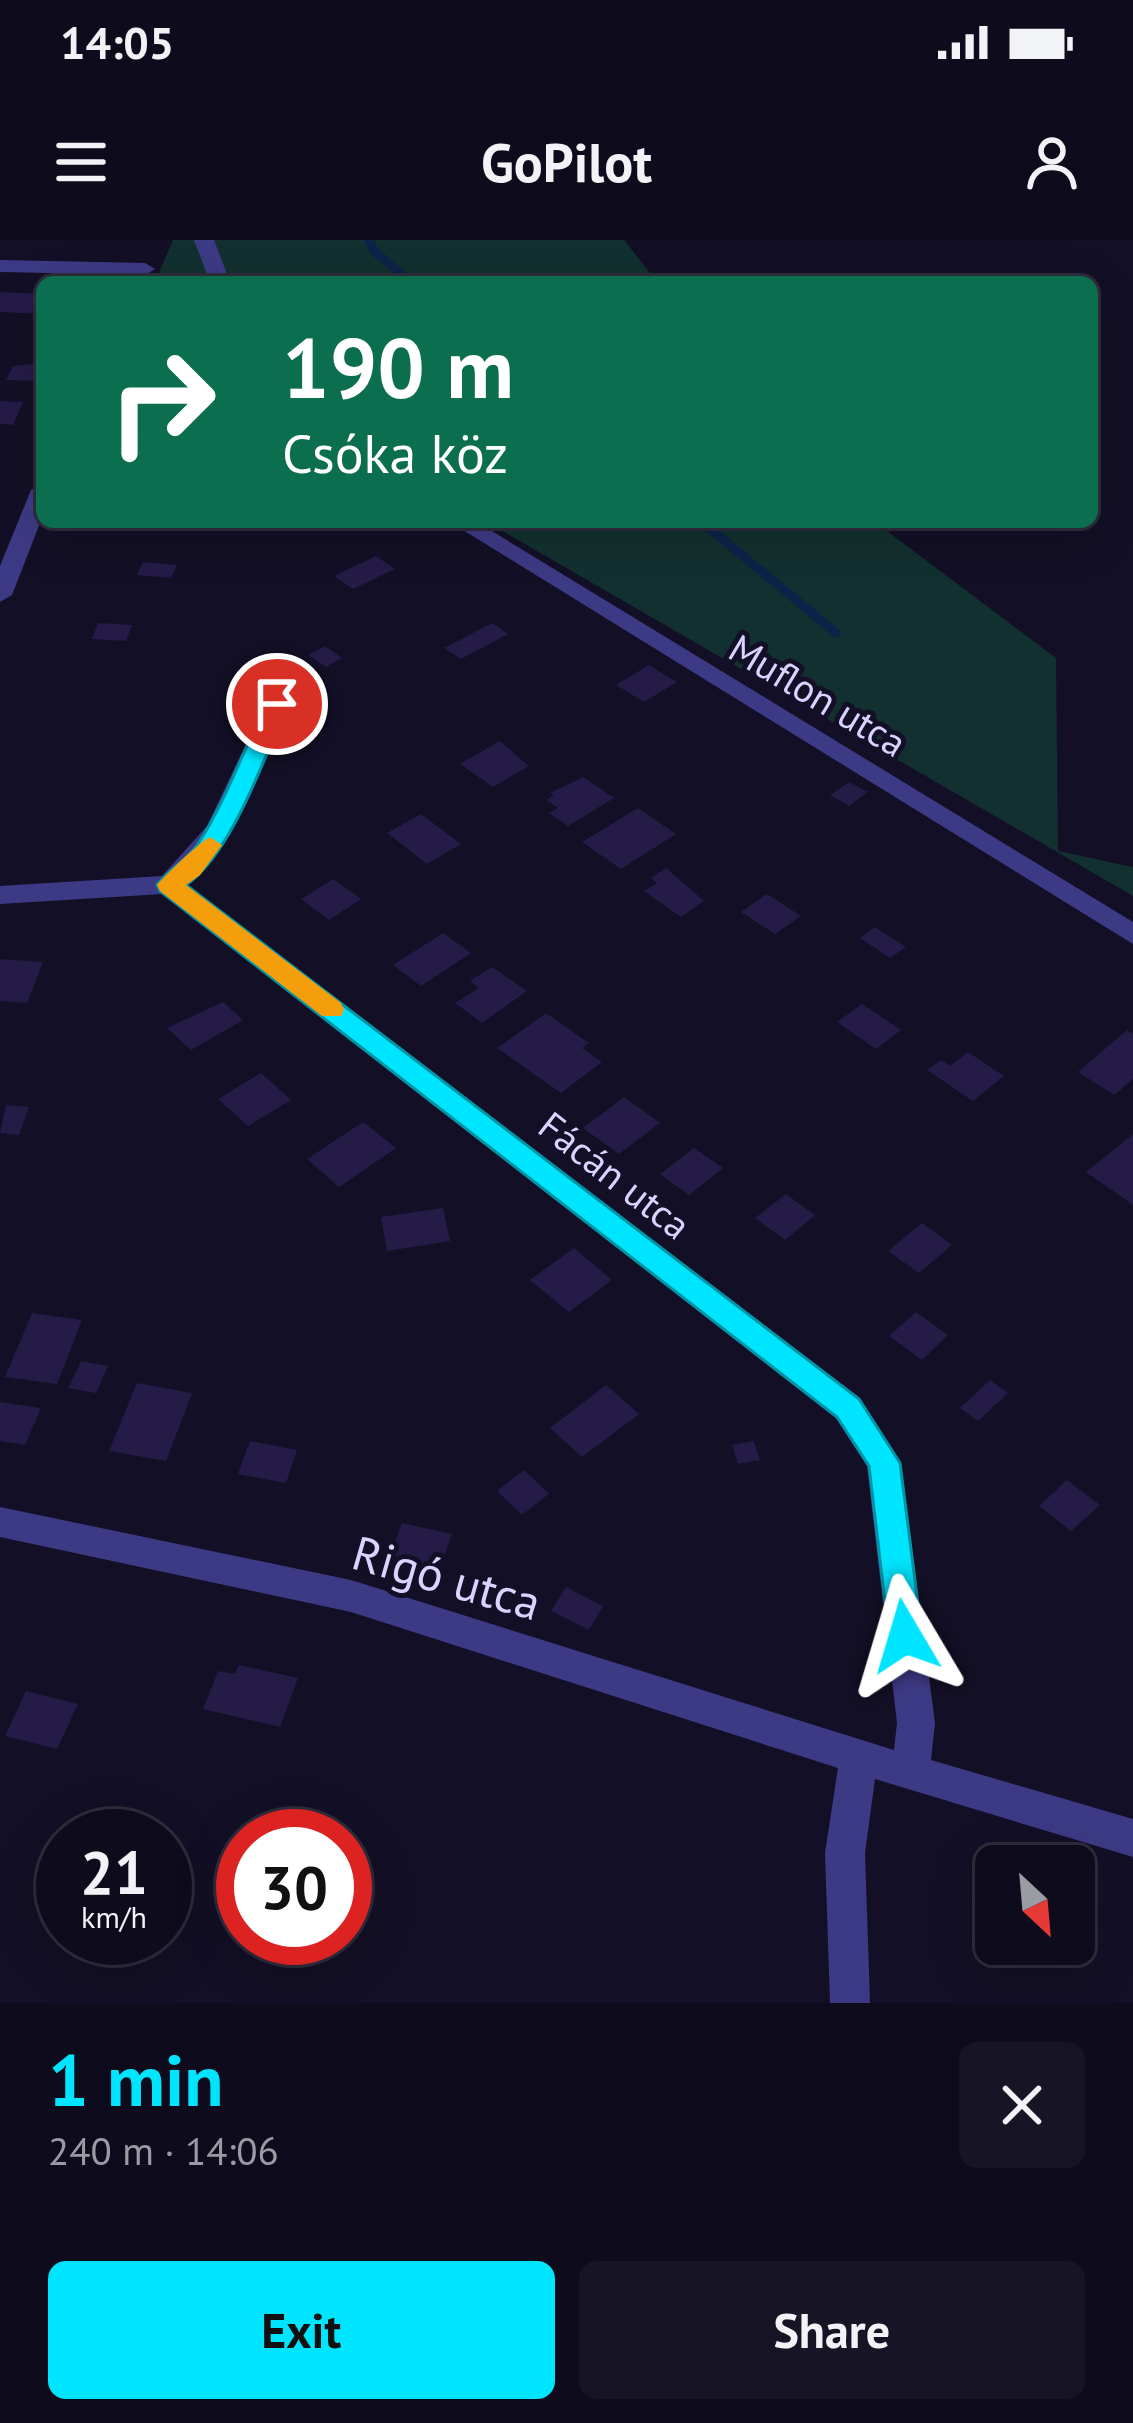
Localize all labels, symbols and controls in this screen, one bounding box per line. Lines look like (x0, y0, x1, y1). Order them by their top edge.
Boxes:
text: 14:05 (60, 13, 174, 71)
text: GoPilot (481, 127, 652, 197)
icon: menu (48, 129, 114, 195)
icon: person (1019, 129, 1085, 195)
text: 190 m (282, 312, 514, 421)
icon: right (84, 324, 240, 480)
text: Csóka köz (282, 418, 508, 488)
street label: Muflon utca (720, 622, 916, 768)
pin (226, 653, 328, 755)
icon: arrive (244, 671, 310, 737)
street label: Fácán utca (529, 1100, 701, 1250)
street label: Rigó utca (346, 1521, 548, 1633)
position arrow (842, 1573, 968, 1699)
speed limit sign: 30 (216, 1809, 372, 1965)
text: 21 (80, 1833, 148, 1911)
north arrow (975, 1845, 1095, 1965)
map controls (975, 1845, 1095, 1965)
text: km/h (81, 1897, 147, 1936)
text: 1 min (48, 2033, 224, 2126)
button: close (959, 2042, 1085, 2168)
text: 240 m · 14:06 (48, 2125, 279, 2176)
button: Exit (48, 2261, 555, 2399)
button: Share (579, 2261, 1085, 2399)

